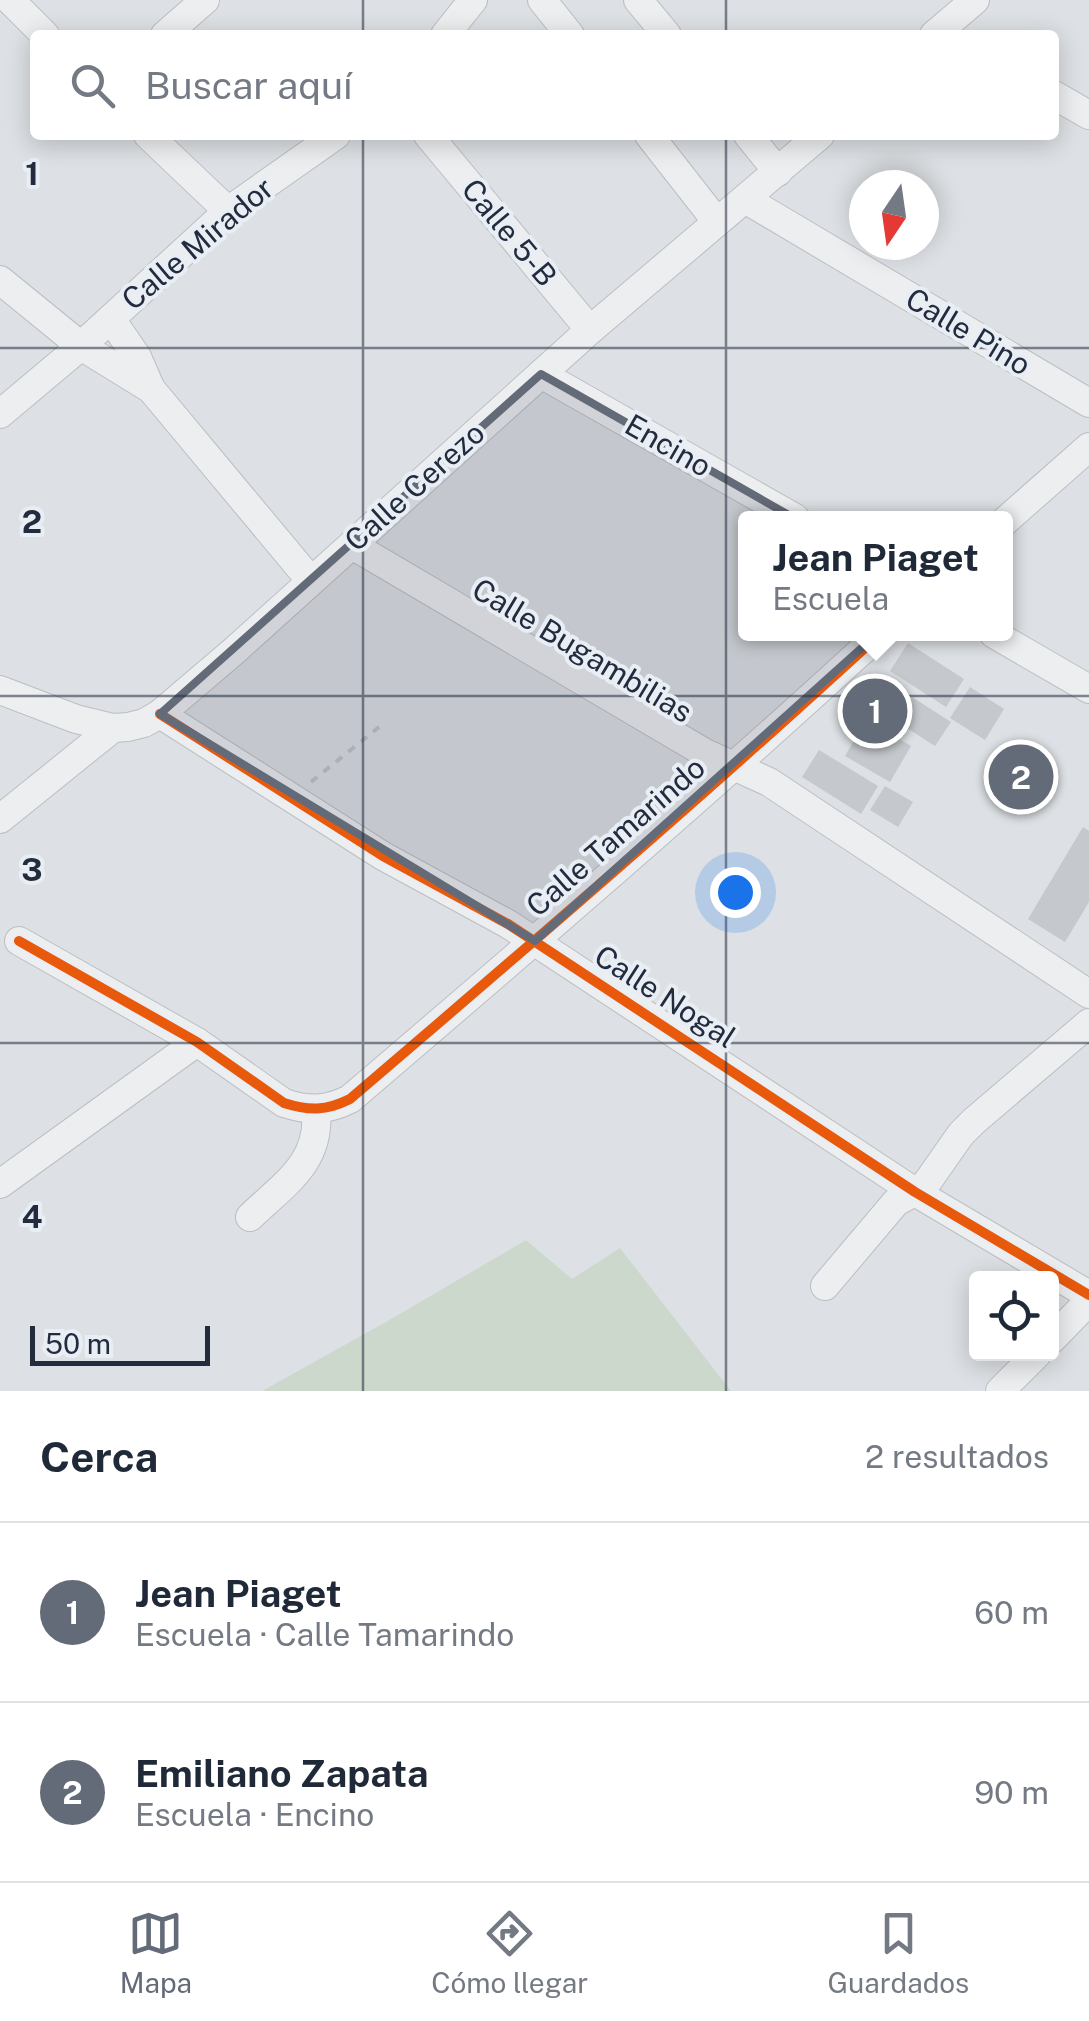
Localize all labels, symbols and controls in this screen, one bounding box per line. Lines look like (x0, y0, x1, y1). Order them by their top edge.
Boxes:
search box (30, 30, 1059, 140)
icon: search (65, 58, 120, 113)
text: Buscar aquí (145, 63, 352, 108)
text: 1 (25, 155, 39, 192)
street label: Calle Mirador (114, 169, 280, 317)
north arrow (849, 170, 939, 260)
street label: Calle 5-B (455, 171, 565, 293)
street label: Calle Pino (900, 280, 1037, 382)
street label: Encino (619, 406, 718, 484)
street label: Calle Cerezo (337, 414, 491, 558)
text: 2 (22, 503, 42, 540)
popup (738, 511, 1013, 641)
text: Jean Piaget (772, 535, 979, 580)
street label: Calle Bugambilias (466, 570, 699, 730)
text: Escuela (772, 580, 889, 617)
pin: 1 (842, 674, 908, 748)
pin: 2 (988, 740, 1054, 814)
street label: Calle Tamarindo (519, 749, 712, 924)
text: 3 (21, 851, 43, 888)
your location (710, 867, 761, 918)
street label: Calle Nogal (588, 937, 743, 1055)
text: 4 (22, 1198, 43, 1235)
map controls (969, 1271, 1059, 1361)
button: locate (969, 1271, 1059, 1361)
scale bar (30, 1321, 210, 1366)
text: 50 m (45, 1327, 111, 1360)
text: Cerca (40, 1432, 158, 1481)
text: 2 resultados (865, 1438, 1049, 1475)
text: Jean Piaget (135, 1571, 342, 1616)
text: 1 (66, 1594, 79, 1631)
text: 60 m (974, 1594, 1049, 1631)
text: Escuela · Calle Tamarindo (135, 1616, 514, 1653)
text: Emiliano Zapata (135, 1751, 428, 1796)
text: 2 (62, 1774, 83, 1811)
text: 90 m (974, 1774, 1049, 1811)
text: Escuela · Encino (135, 1796, 374, 1833)
tab: Mapa (120, 1906, 192, 1999)
tab: Cómo llegar (431, 1906, 588, 1999)
tab: Guardados (827, 1906, 969, 1999)

